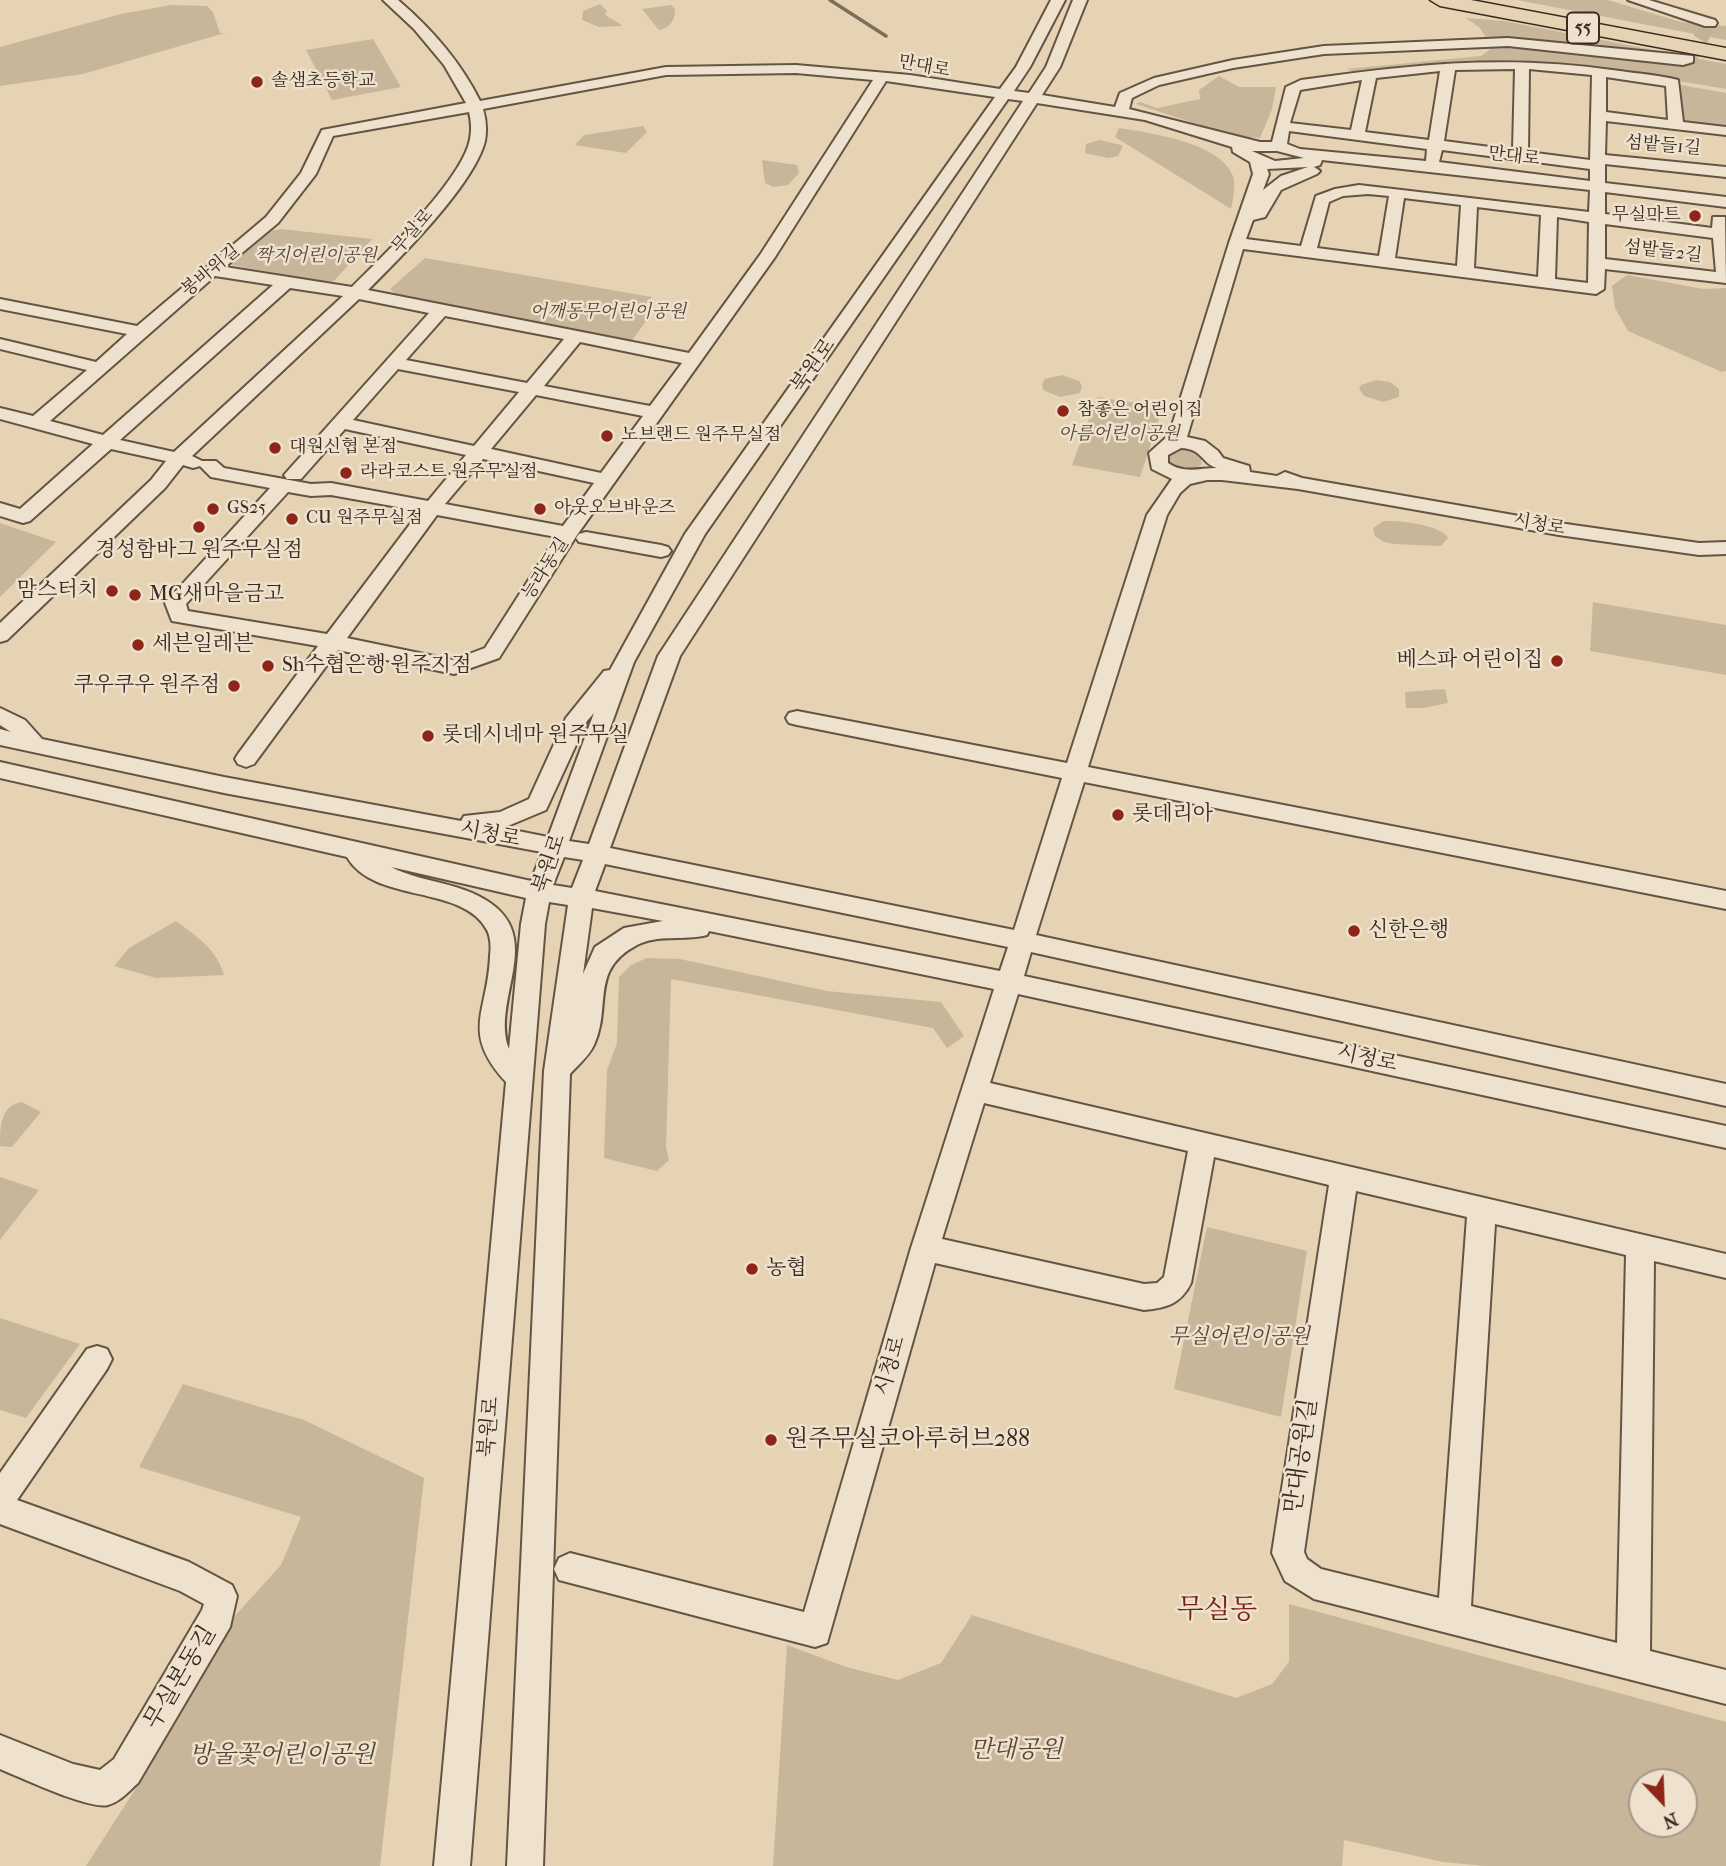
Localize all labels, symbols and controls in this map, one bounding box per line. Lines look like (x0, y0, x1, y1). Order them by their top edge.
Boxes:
road number: 55 (1567, 12, 1599, 44)
street label: 만대로 (896, 51, 952, 83)
place label: 솔샘초등학교 (271, 71, 375, 93)
marker: 솔샘초등학교 (249, 74, 265, 90)
street label: 섬밭들1길 (1624, 132, 1702, 160)
street label: 만대로 (1487, 143, 1541, 171)
street label: 무실로 (388, 205, 438, 259)
place label: 무실마트 (1611, 205, 1681, 227)
marker: 무실마트 (1687, 208, 1703, 224)
street label: 섬밭들2길 (1623, 236, 1703, 268)
street label: 봉바위길 (177, 240, 245, 302)
park label: 짝지어린이공원 (255, 246, 377, 268)
park label: 어깨동무어린이공원 (530, 302, 686, 324)
street label: 북원로 (786, 334, 842, 398)
place label: 참좋은 어린이집 (1077, 400, 1203, 422)
marker: 참좋은 어린이집 (1055, 403, 1071, 419)
park label: 아름어린이공원 (1058, 424, 1180, 446)
place label: 노브랜드 원주무실점 (621, 425, 781, 447)
marker: 노브랜드 원주무실점 (599, 428, 615, 444)
place label: 대원신협 본점 (289, 437, 397, 459)
marker: 대원신협 본점 (267, 440, 283, 456)
place label: 라라코스트 원주무실점 (360, 462, 538, 484)
marker: 라라코스트 원주무실점 (338, 465, 354, 481)
place label: GS25 (227, 498, 266, 520)
place label: 아웃오브바운즈 (554, 498, 676, 520)
marker: GS25 (205, 501, 221, 517)
marker: 아웃오브바운즈 (532, 501, 548, 517)
place label: CU 원주무실점 (306, 508, 423, 530)
street label: 시청로 (1511, 510, 1567, 540)
marker: CU 원주무실점 (284, 511, 300, 527)
marker: 경성함바그 원주무실점 (191, 519, 207, 535)
street label: 능라동길 (518, 534, 574, 604)
place label: 경성함바그 원주무실점 (95, 538, 303, 564)
place label: 맘스터치 (17, 578, 98, 604)
place label: MG새마을금고 (149, 582, 284, 608)
marker: 맘스터치 (104, 583, 120, 599)
marker: MG새마을금고 (127, 587, 143, 603)
place label: 세븐일레븐 (152, 632, 253, 658)
marker: 세븐일레븐 (130, 637, 146, 653)
place label: 베스파 어린이집 (1396, 648, 1543, 674)
place label: Sh수협은행 원주지점 (282, 653, 471, 679)
marker: 베스파 어린이집 (1549, 653, 1565, 669)
marker: Sh수협은행 원주지점 (260, 658, 276, 674)
place label: 쿠우쿠우 원주점 (73, 673, 220, 699)
marker: 쿠우쿠우 원주점 (226, 678, 242, 694)
place label: 롯데시네마 원주무실 (442, 723, 629, 749)
marker: 롯데시네마 원주무실 (420, 728, 436, 744)
place label: 롯데리아 (1132, 802, 1213, 828)
marker: 롯데리아 (1110, 807, 1126, 823)
street label: 시청로 (458, 817, 522, 853)
street label: 북원로 (528, 831, 572, 897)
place label: 신한은행 (1368, 918, 1449, 944)
marker: 신한은행 (1346, 923, 1362, 939)
street label: 시청로 (1335, 1040, 1399, 1078)
place label: 농협 (766, 1256, 807, 1282)
marker: 농협 (744, 1261, 760, 1277)
park label: 무실어린이공원 (1168, 1325, 1310, 1351)
street label: 시청로 (871, 1333, 911, 1399)
street label: 북원로 (475, 1396, 505, 1458)
street label: 만대공원길 (1280, 1397, 1324, 1515)
place label: 원주무실코아루허브288 (785, 1426, 1030, 1454)
marker: 원주무실코아루허브288 (763, 1432, 779, 1448)
district label: 무실동 (1176, 1594, 1258, 1628)
street label: 무실본동길 (139, 1621, 223, 1735)
park label: 만대공원 (970, 1737, 1062, 1765)
park label: 방울꽃어린이공원 (189, 1742, 375, 1770)
north arrow (1628, 1768, 1698, 1838)
text: N (1659, 1808, 1681, 1833)

